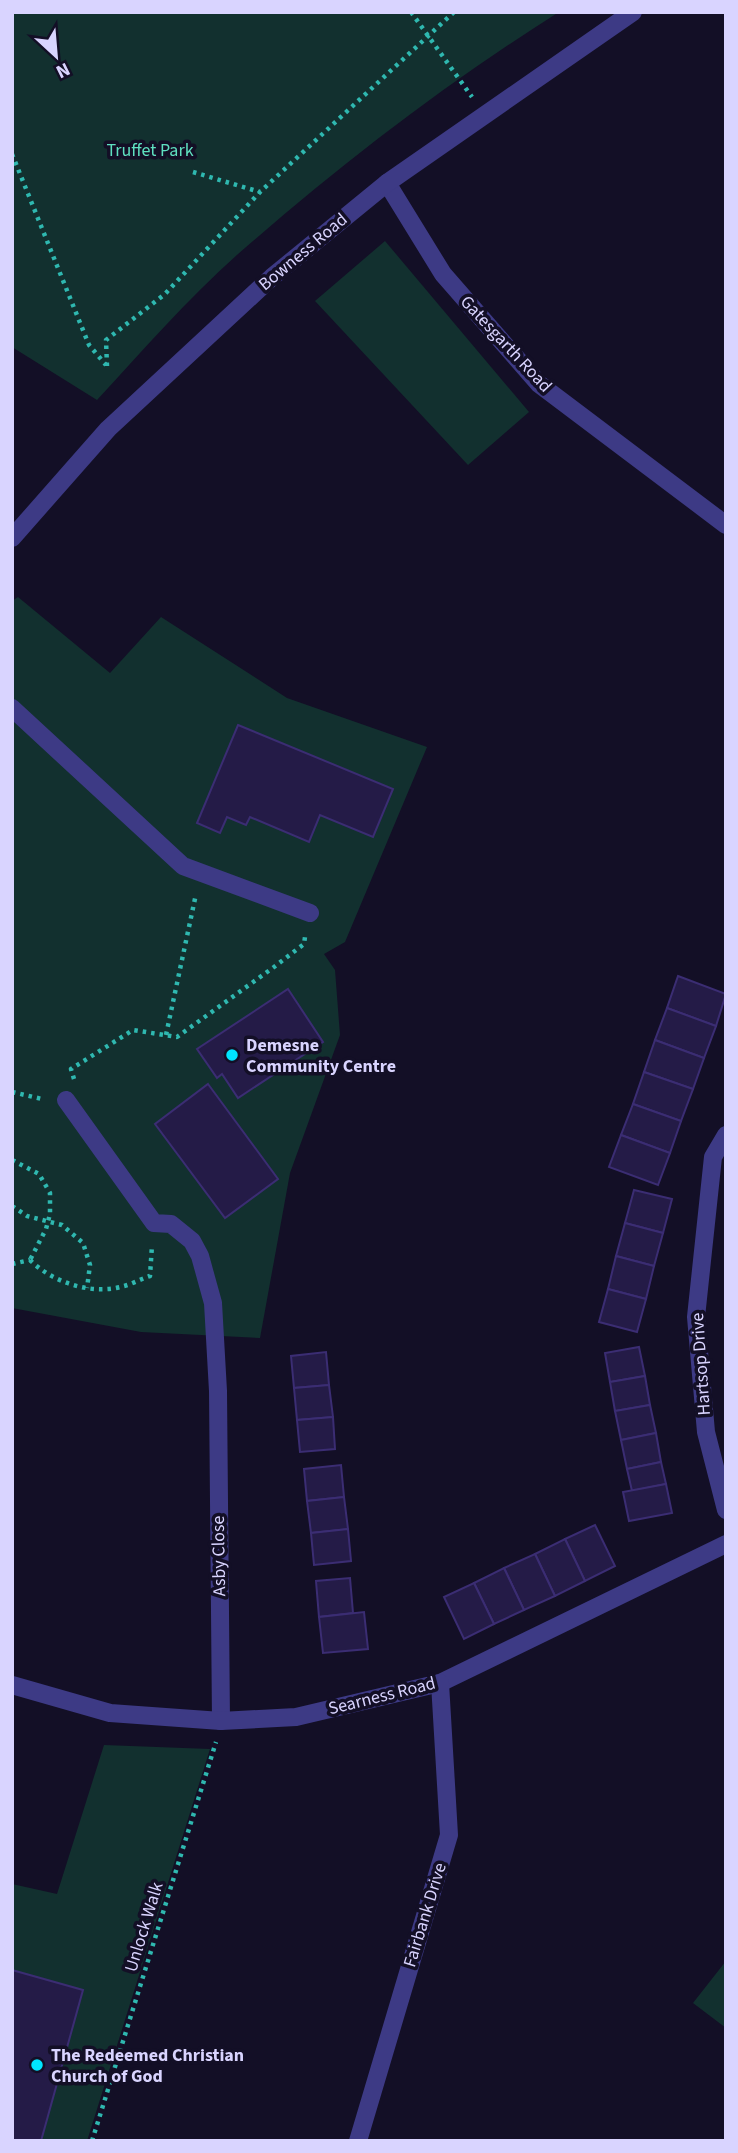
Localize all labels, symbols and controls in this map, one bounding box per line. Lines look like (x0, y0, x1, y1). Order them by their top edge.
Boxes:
north arrow (21, 21, 91, 91)
text: N (51, 55, 74, 85)
park label: Truffet Park (106, 138, 194, 163)
street label: Bowness Road (253, 207, 353, 297)
street label: Gatesgarth Road (454, 290, 558, 398)
place label: Demesne Community Centre (246, 1033, 396, 1079)
marker: Demesne Community Centre (224, 1047, 240, 1063)
street label: Hartsop Drive (685, 1312, 717, 1416)
street label: Asby Close (206, 1515, 232, 1597)
street label: Searness Road (326, 1671, 438, 1721)
street label: Fairbank Drive (397, 1860, 453, 1970)
street label: Unlock Walk (118, 1879, 170, 1975)
place label: The Redeemed Christian Church of God (51, 2043, 244, 2089)
marker: The Redeemed Christian Church of God (29, 2057, 45, 2073)

